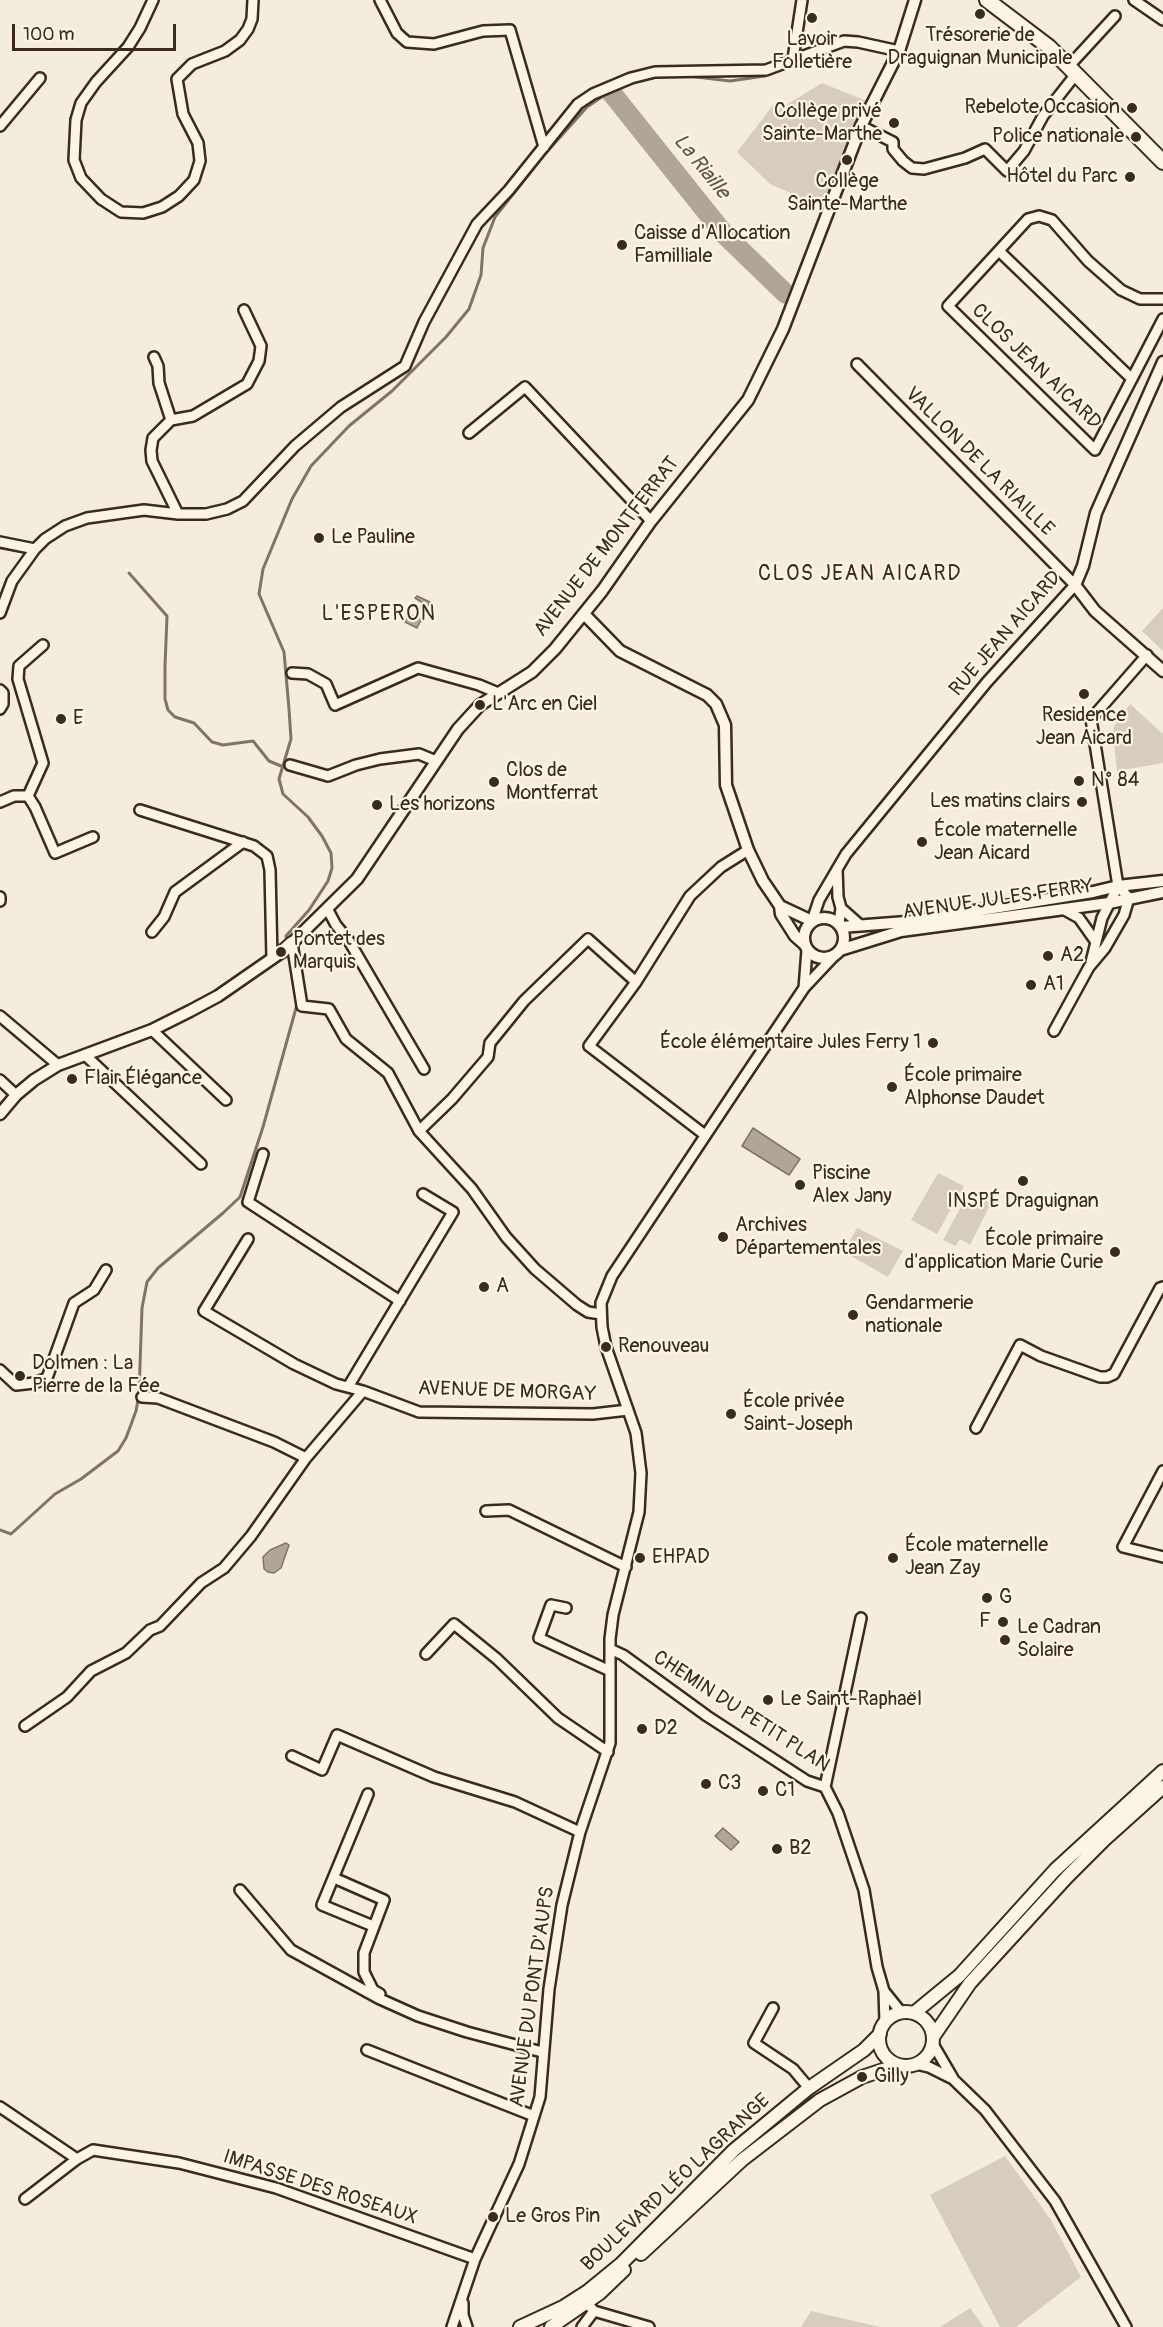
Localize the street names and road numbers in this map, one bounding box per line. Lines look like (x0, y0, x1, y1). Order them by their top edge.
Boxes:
street label: CLOS JEAN AICARD (966, 299, 1106, 435)
street label: VALLON DE LA RIAILLE (899, 382, 1059, 542)
street label: AVENUE DE MONTFERRAT (529, 452, 685, 642)
street label: RUE JEAN AICARD (945, 566, 1067, 702)
street label: AVENUE JULES FERRY (901, 875, 1095, 925)
street label: AVENUE DE MORGAY (417, 1377, 597, 1407)
street label: CHEMIN DU PETIT PLAN (648, 1646, 834, 1778)
street label: AVENUE DU PONT D'AUPS (506, 1885, 560, 2109)
street label: BOULEVARD LÉO LAGRANGE (577, 2089, 775, 2277)
street label: IMPASSE DES ROSEAUX (220, 2145, 420, 2231)

